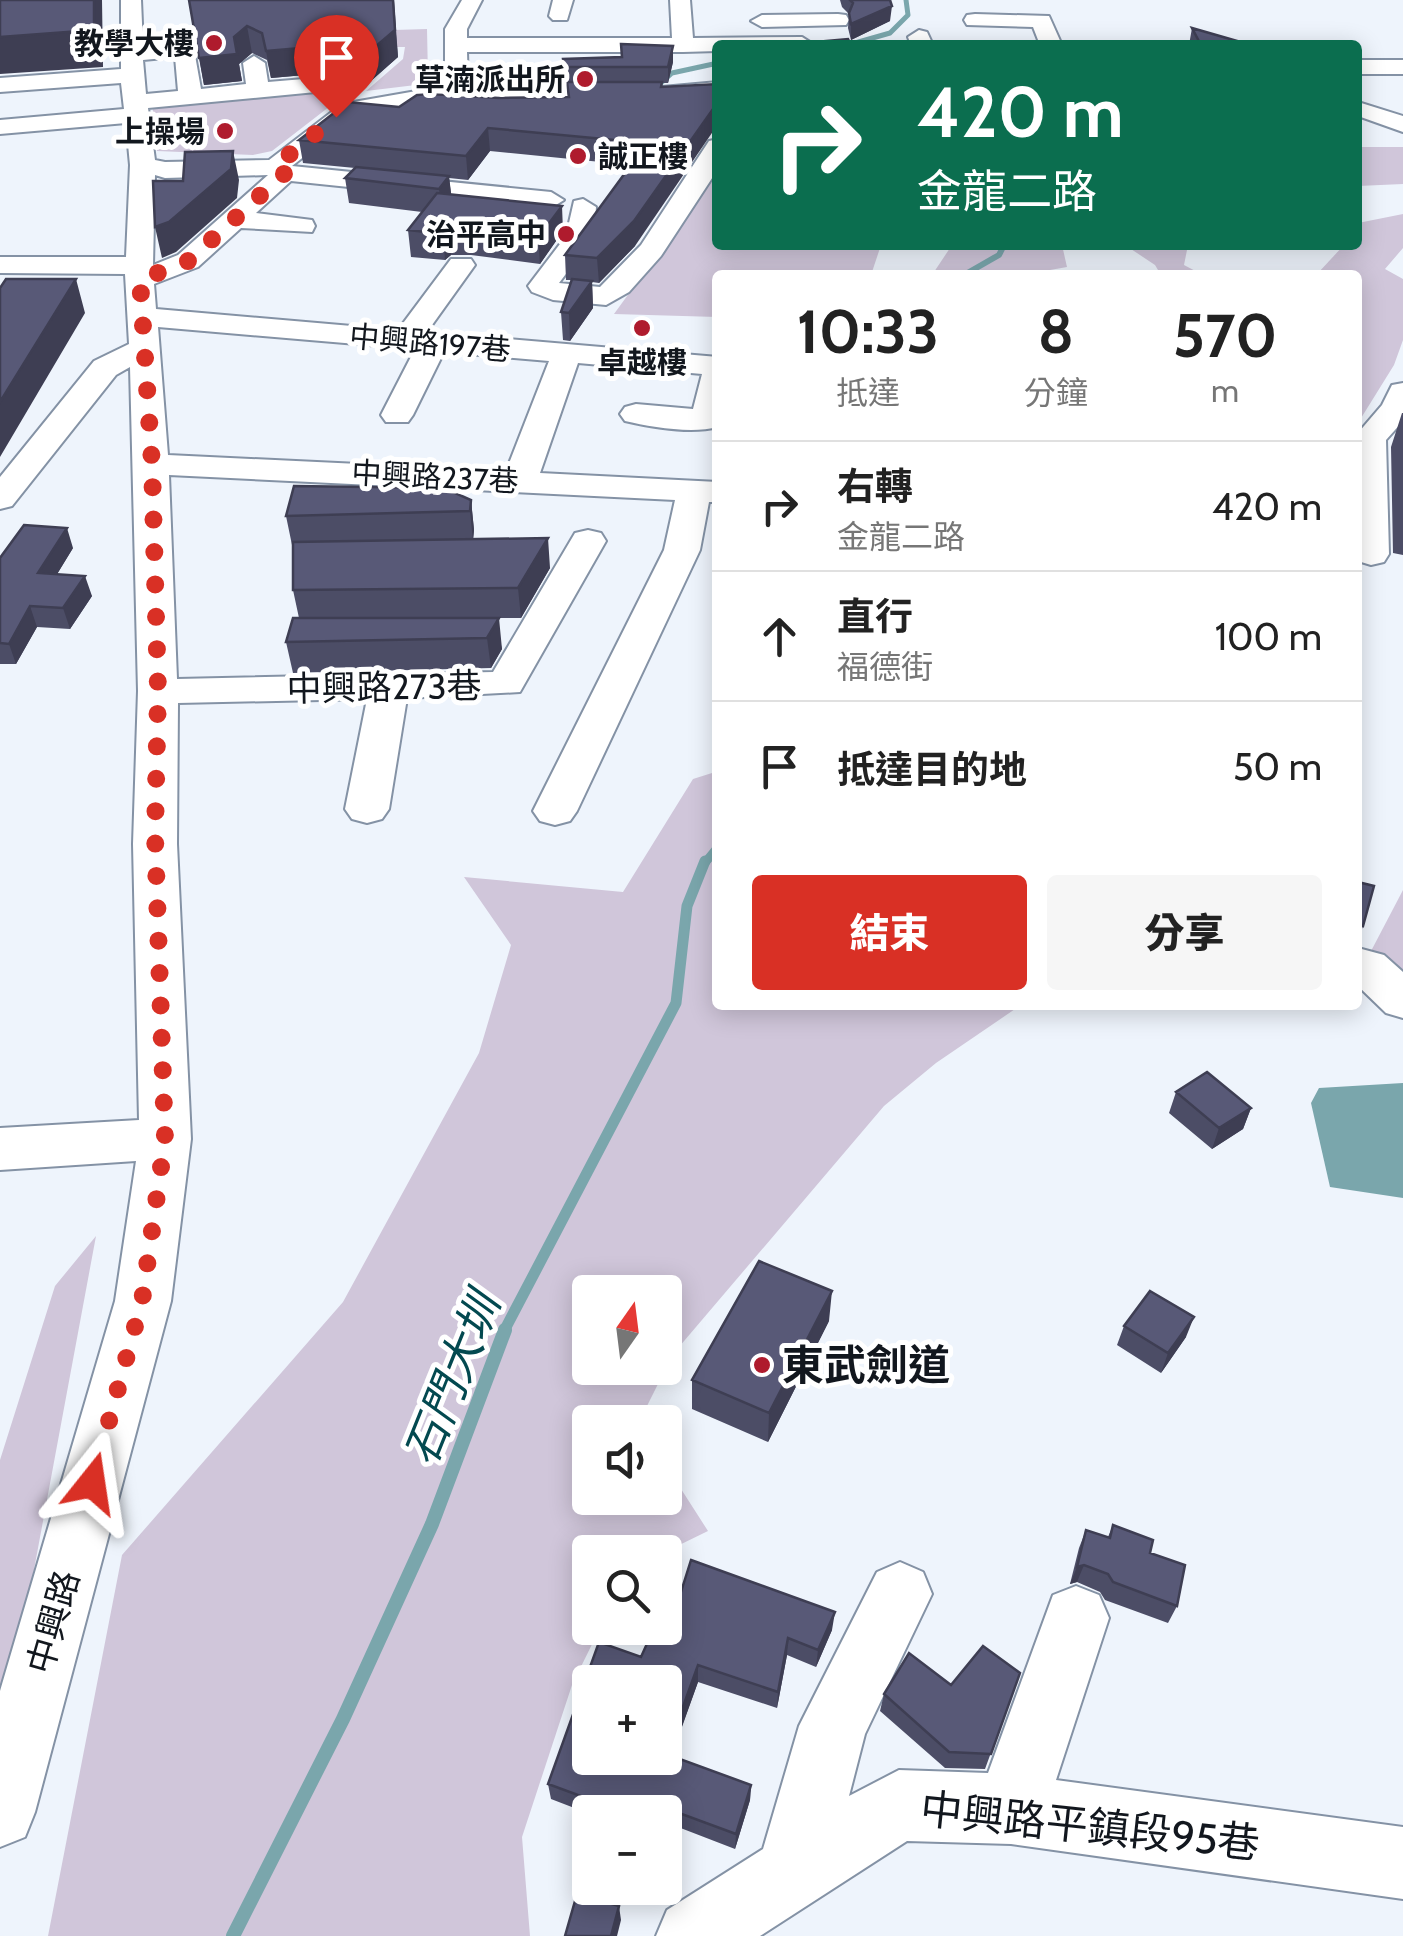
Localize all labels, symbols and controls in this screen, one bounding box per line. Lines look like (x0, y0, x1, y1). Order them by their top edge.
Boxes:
pin (294, 15, 379, 118)
place label: 教學大樓 (74, 25, 194, 62)
icon: arrive (309, 30, 364, 85)
marker: 教學大樓 (203, 32, 225, 54)
place label: 草湳派出所 (415, 61, 565, 98)
marker: 草湳派出所 (574, 68, 596, 90)
text: 420 m (917, 69, 1124, 155)
icon: right (752, 80, 882, 210)
place label: 上操場 (115, 113, 205, 150)
marker: 上操場 (214, 120, 236, 142)
place label: 誠正樓 (598, 138, 688, 175)
marker: 誠正樓 (567, 145, 589, 167)
text: 金龍二路 (917, 164, 1097, 218)
place label: 治平高中 (426, 216, 546, 253)
marker: 治平高中 (555, 223, 577, 245)
text: 10:33 (797, 295, 939, 368)
text: 8 (1038, 295, 1074, 368)
text: 570 (1173, 299, 1277, 372)
marker: 卓越樓 (631, 317, 653, 339)
street label: 中興路197巷 (348, 318, 512, 368)
place label: 卓越樓 (597, 344, 687, 381)
text: m (1211, 371, 1239, 410)
text: 抵達 (836, 373, 900, 412)
text: 分鐘 (1024, 373, 1088, 412)
street label: 中興路237巷 (351, 454, 519, 500)
text: 右轉 (837, 463, 913, 510)
icon: right (752, 479, 807, 534)
text: 420 m (1212, 483, 1322, 530)
text: 金龍二路 (837, 517, 965, 556)
text: 直行 (837, 593, 913, 640)
icon: ahead (752, 609, 807, 664)
text: 100 m (1215, 613, 1322, 660)
text: 福德街 (837, 647, 933, 686)
street label: 中興路273巷 (286, 664, 482, 710)
icon: arrive (752, 739, 807, 794)
text: 50 m (1233, 743, 1322, 790)
text: 抵達目的地 (837, 746, 1027, 793)
button: 結束 (752, 875, 1027, 990)
button: 分享 (1047, 875, 1322, 990)
north arrow (572, 1275, 682, 1385)
map controls (572, 1275, 682, 1905)
water label: 石門大圳 (393, 1280, 513, 1473)
place label: 東武劍道 (782, 1339, 950, 1391)
marker: 東武劍道 (751, 1354, 773, 1376)
button: sound (572, 1405, 682, 1515)
position arrow (40, 1431, 144, 1535)
button: search (572, 1535, 682, 1645)
street label: 中興路 (18, 1566, 88, 1678)
button: + (572, 1665, 682, 1775)
street label: 中興路平鎮段95巷 (918, 1782, 1262, 1870)
button: − (572, 1795, 682, 1905)

